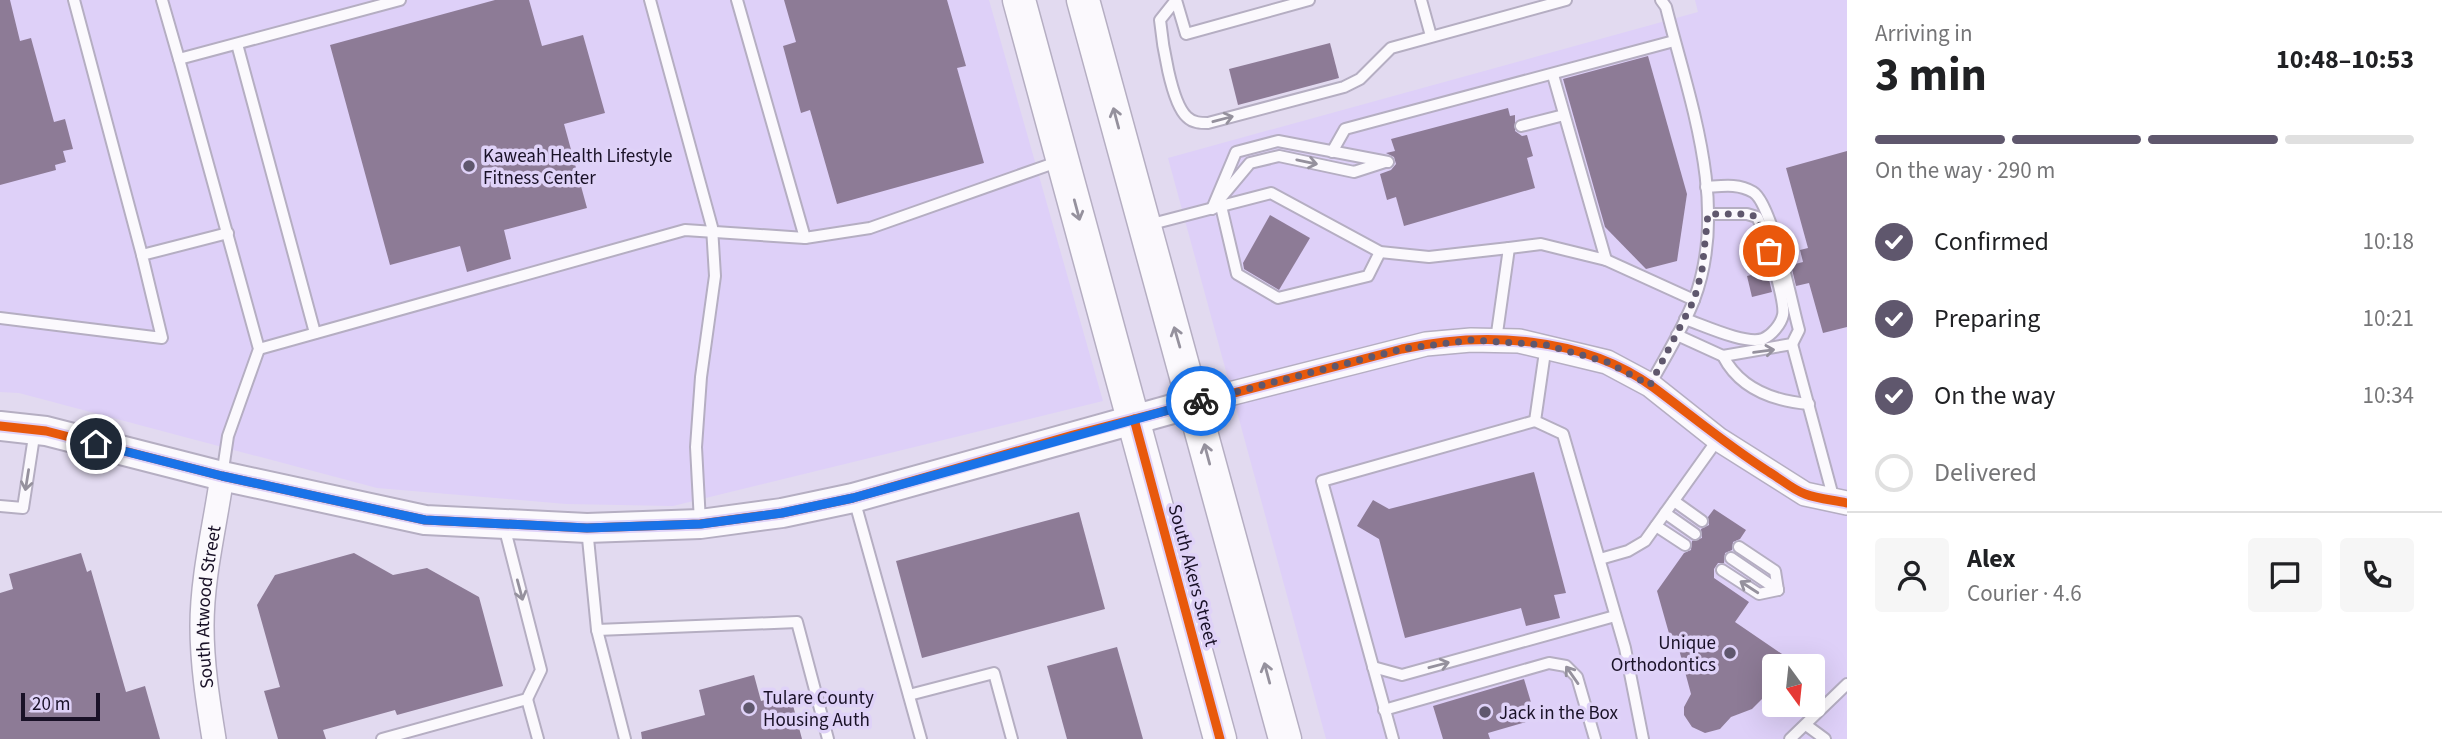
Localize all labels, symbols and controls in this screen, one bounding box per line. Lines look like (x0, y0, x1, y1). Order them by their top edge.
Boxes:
text: Arriving in (1875, 17, 1973, 50)
text: 10:48–10:53 (2276, 41, 2414, 78)
text: 3 min (1875, 43, 1987, 108)
one-way arrow (1109, 107, 1122, 130)
one-way arrow (1212, 112, 1234, 125)
place label: Kaweah Health Lifestyle Fitness Center (483, 143, 672, 192)
text: On the way · 290 m (1875, 154, 2055, 187)
one-way arrow (1295, 156, 1318, 170)
marker: Kaweah Health Lifestyle Fitness Center (461, 158, 477, 174)
one-way arrow (1071, 199, 1084, 221)
pin (1739, 221, 1799, 281)
icon: check (1875, 223, 1913, 261)
text: Confirmed (1934, 223, 2049, 260)
text: 10:18 (2363, 225, 2414, 258)
icon: bag (1750, 232, 1788, 270)
icon: check (1875, 300, 1913, 338)
text: Preparing (1934, 300, 2040, 337)
text: 10:21 (2363, 302, 2414, 335)
one-way arrow (1170, 326, 1183, 349)
one-way arrow (1753, 344, 1775, 357)
courier (1166, 366, 1236, 436)
icon: check (1875, 377, 1913, 415)
text: On the way (1934, 377, 2055, 414)
text: 10:34 (2363, 379, 2414, 412)
icon: bike (1182, 382, 1220, 420)
pin (66, 414, 126, 474)
icon: home (77, 425, 115, 463)
one-way arrow (1200, 443, 1213, 465)
text: Delivered (1934, 454, 2037, 491)
one-way arrow (20, 468, 33, 491)
street label: South Akers Street (1161, 501, 1225, 650)
street label: South Atwood Street (190, 523, 229, 690)
button: person (1875, 538, 1949, 612)
button: chat (2248, 538, 2322, 612)
button: phone (2340, 538, 2414, 612)
text: Alex (1967, 540, 2016, 577)
text: Courier · 4.6 (1967, 577, 2082, 610)
one-way arrow (514, 578, 527, 600)
one-way arrow (1740, 580, 1759, 595)
place label: Unique Orthodontics (1611, 630, 1716, 679)
marker: Unique Orthodontics (1722, 645, 1738, 661)
north arrow (1762, 654, 1825, 718)
map controls (1762, 654, 1825, 717)
one-way arrow (1428, 657, 1450, 670)
one-way arrow (1260, 662, 1273, 685)
one-way arrow (1565, 666, 1580, 685)
place label: Tulare County Housing Auth (763, 685, 874, 734)
scale bar (21, 690, 100, 722)
text: 20 m (32, 691, 70, 718)
marker: Tulare County Housing Auth (741, 700, 757, 716)
place label: Jack in the Box (1499, 700, 1619, 727)
marker: Jack in the Box (1477, 704, 1493, 720)

